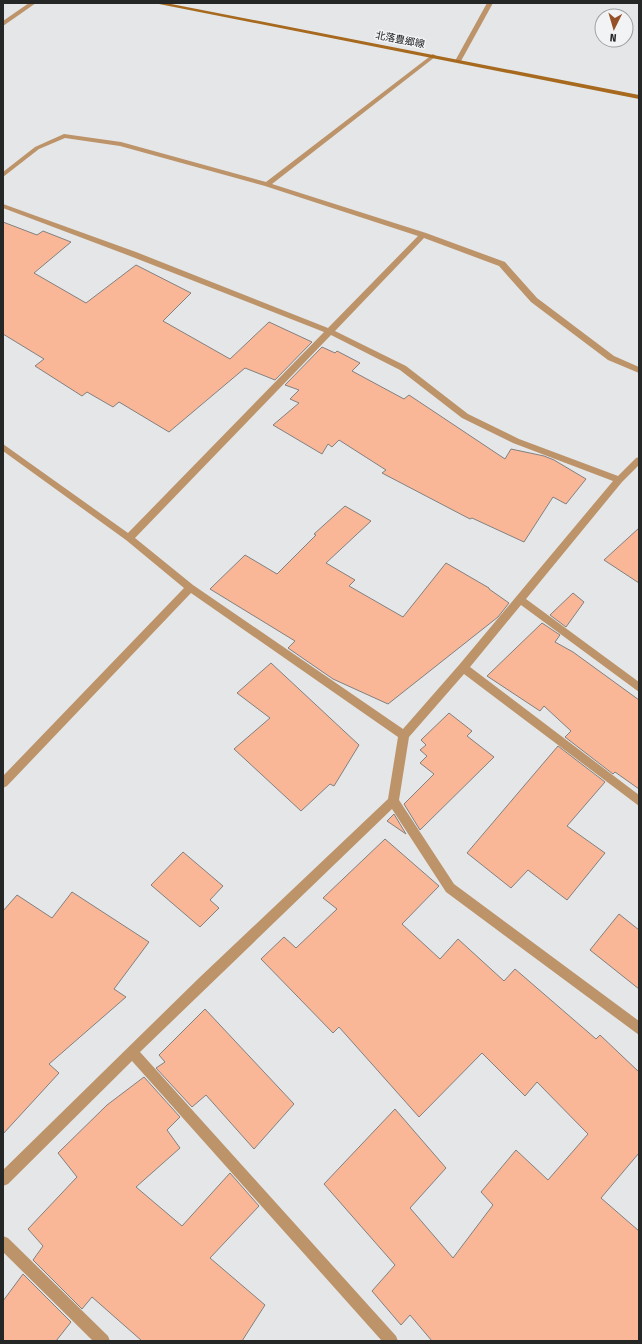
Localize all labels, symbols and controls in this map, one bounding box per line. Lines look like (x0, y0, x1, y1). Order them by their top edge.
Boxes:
north arrow (594, 8, 634, 48)
street label: 北落豊郷線 (374, 29, 426, 51)
text: N (609, 31, 617, 44)

